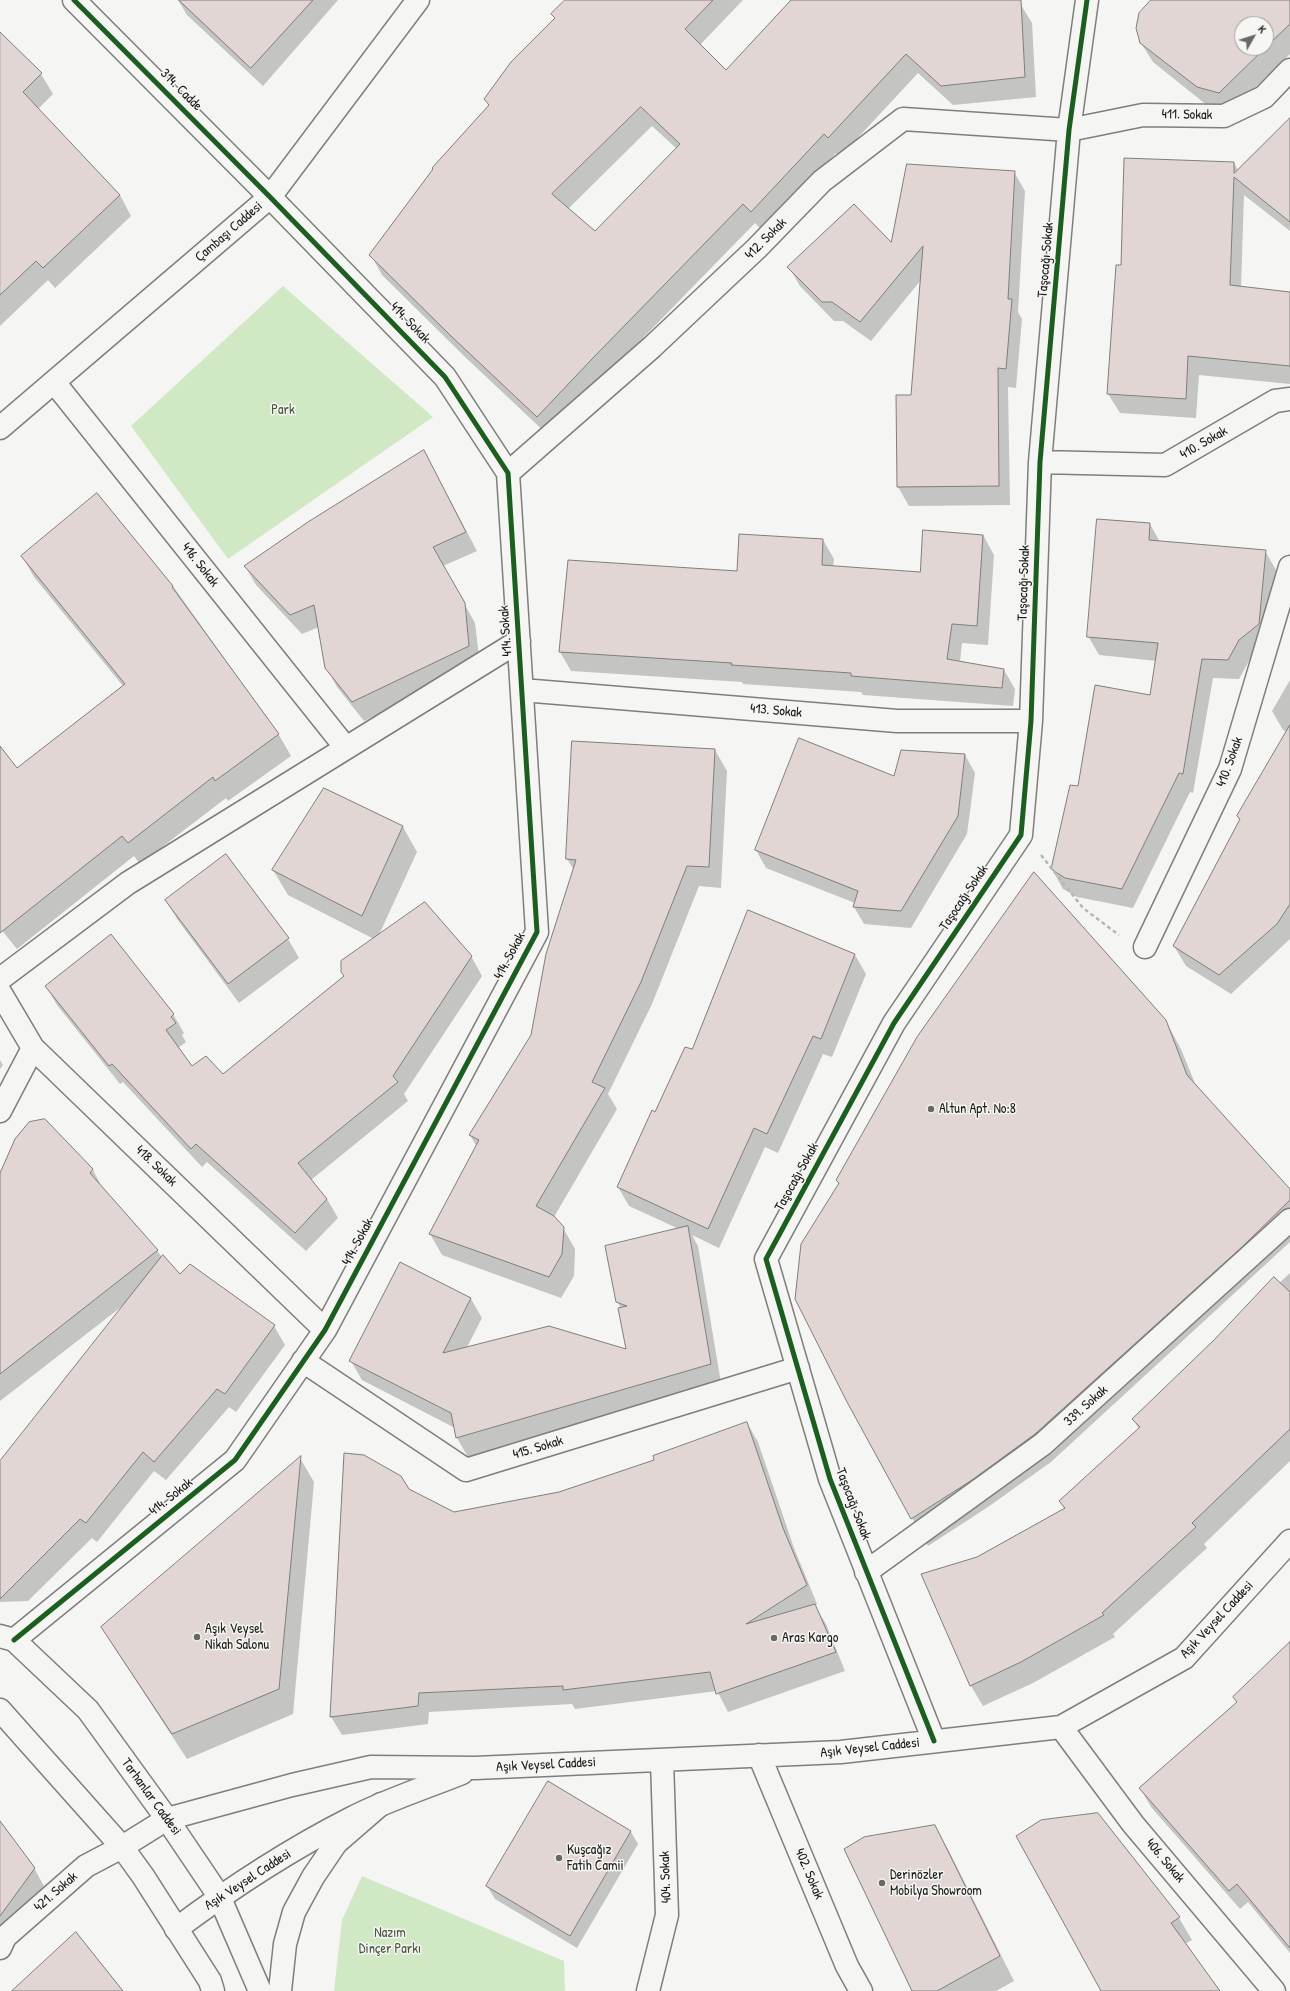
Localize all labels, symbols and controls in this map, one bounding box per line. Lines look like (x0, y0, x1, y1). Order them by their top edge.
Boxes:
north arrow (1234, 16, 1274, 56)
text: K (1255, 22, 1270, 36)
street label: 314. Cadde (157, 66, 205, 114)
street label: 411. Sokak (1161, 106, 1213, 124)
street label: Çambaşı Caddesi (192, 198, 266, 266)
street label: 412. Sokak (742, 215, 790, 263)
street label: Taşocağı Sokak (1034, 222, 1058, 298)
street label: 414. Sokak (386, 299, 434, 347)
park label: Park (271, 402, 295, 418)
street label: 410. Sokak (1177, 423, 1231, 463)
street label: 416. Sokak (178, 540, 222, 590)
street label: Taşocağı Sokak (1014, 545, 1034, 621)
street label: 414. Sokak (496, 605, 516, 657)
street label: 413. Sokak (749, 700, 803, 722)
street label: 410. Sokak (1213, 735, 1247, 789)
street label: Taşocağı Sokak (936, 862, 992, 934)
street label: 414. Sokak (491, 930, 529, 982)
place label: Altun Apt. No:8 (939, 1101, 1016, 1117)
marker: Altun Apt. No:8 (926, 1104, 936, 1114)
street label: Taşocağı Sokak (771, 1140, 823, 1214)
street label: 418. Sokak (132, 1142, 180, 1190)
street label: 414. Sokak (339, 1216, 377, 1268)
street label: 339. Sokak (1061, 1382, 1111, 1430)
street label: 415. Sokak (511, 1432, 565, 1464)
street label: Taşocağı Sokak (832, 1466, 874, 1542)
street label: 414. Sokak (146, 1474, 196, 1520)
street label: Aşık Veysel Caddesi (1177, 1578, 1257, 1662)
place label: Aşık Veysel Nikah Salonu (205, 1621, 269, 1654)
place label: Aras Kargo (782, 1630, 838, 1646)
marker: Aşık Veysel Nikah Salonu (192, 1632, 202, 1642)
marker: Aras Kargo (769, 1633, 779, 1643)
street label: Aşık Veysel Caddesi (819, 1734, 921, 1762)
street label: Aşık Veysel Caddesi (496, 1754, 596, 1776)
street label: Tarhanlar Caddesi (117, 1755, 185, 1839)
street label: 406. Sokak (1142, 1835, 1188, 1887)
place label: Kuşcağız Fatih Camii (567, 1842, 624, 1874)
street label: Aşık Veysel Caddesi (202, 1846, 294, 1914)
street label: 402. Sokak (791, 1846, 827, 1902)
street label: 404. Sokak (657, 1851, 675, 1903)
marker: Kuşcağız Fatih Camii (554, 1853, 564, 1863)
place label: Derinözler Mobilya Showroom (890, 1867, 982, 1900)
street label: 421. Sokak (31, 1869, 81, 1915)
marker: Derinözler Mobilya Showroom (877, 1878, 887, 1888)
park label: Nazım Dinçer Parkı (359, 1925, 421, 1958)

